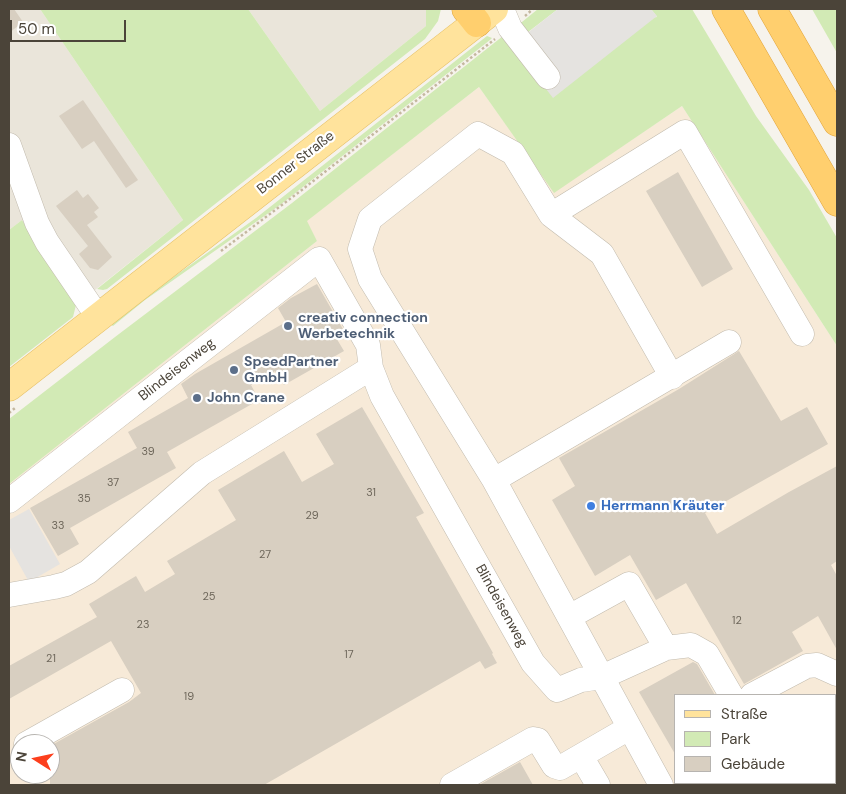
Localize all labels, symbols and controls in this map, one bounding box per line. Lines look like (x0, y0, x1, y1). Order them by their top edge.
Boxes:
scale bar (12, 10, 129, 42)
text: 50 m (18, 19, 55, 39)
street label: Bonner Straße (254, 128, 338, 198)
place label: creativ connection Werbetechnik (298, 310, 428, 342)
marker: creativ connection Werbetechnik (282, 320, 294, 332)
street label: Blindeisenweg (135, 335, 219, 405)
place label: SpeedPartner GmbH (244, 354, 339, 387)
marker: SpeedPartner GmbH (228, 364, 240, 376)
place label: John Crane (207, 390, 285, 406)
marker: John Crane (191, 392, 203, 404)
house number: 39 (141, 445, 155, 459)
house number: 37 (107, 476, 119, 490)
house number: 31 (366, 486, 376, 500)
house number: 35 (77, 492, 91, 506)
place label: Herrmann Kräuter (601, 498, 725, 514)
marker: Herrmann Kräuter (585, 500, 597, 512)
house number: 29 (305, 509, 319, 523)
house number: 33 (51, 519, 65, 533)
house number: 27 (259, 548, 271, 562)
street label: Blindeisenweg (471, 562, 531, 650)
house number: 25 (202, 590, 216, 604)
house number: 12 (732, 614, 742, 628)
house number: 23 (137, 618, 149, 632)
house number: 17 (344, 648, 354, 662)
house number: 21 (46, 652, 56, 666)
house number: 19 (184, 690, 194, 704)
legend (674, 694, 836, 784)
text: Straße (721, 704, 768, 724)
text: Park (721, 729, 751, 749)
north arrow (10, 734, 60, 784)
text: N (11, 750, 31, 763)
text: Gebäude (721, 754, 785, 774)

